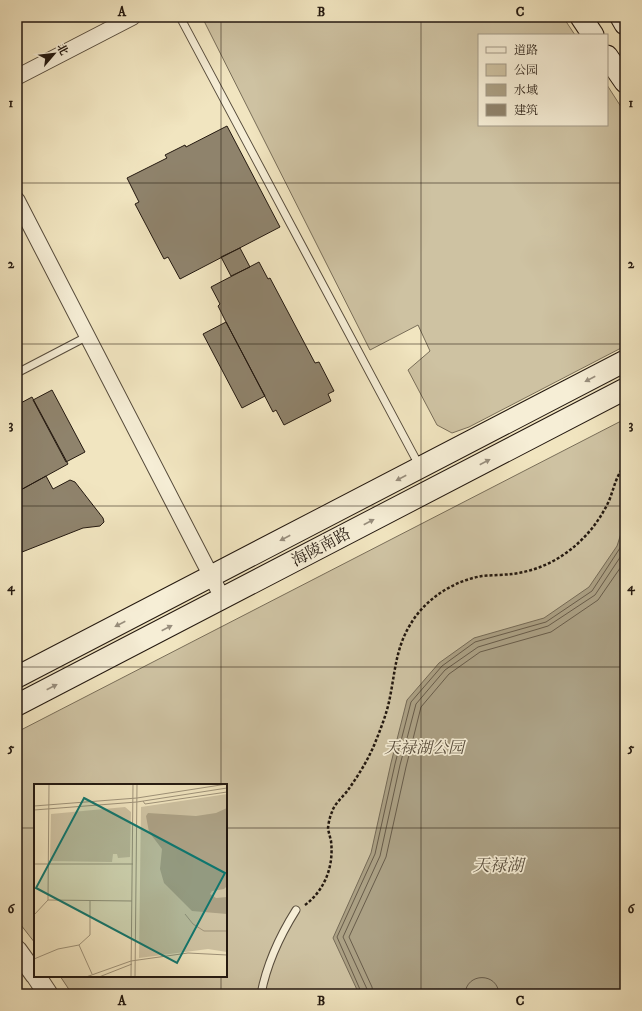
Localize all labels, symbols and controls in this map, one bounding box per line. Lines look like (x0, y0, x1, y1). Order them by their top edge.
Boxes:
text: A (117, 4, 127, 20)
text: B (317, 4, 325, 20)
text: C (516, 4, 525, 20)
north arrow (34, 34, 74, 74)
legend (478, 34, 608, 126)
text: 北 (53, 42, 71, 58)
text: 道路 (514, 43, 538, 58)
text: 公园 (514, 63, 538, 78)
text: 水域 (514, 83, 538, 98)
text: 1 (9, 95, 14, 111)
text: 1 (629, 95, 634, 111)
text: 建筑 (514, 103, 538, 118)
text: 2 (8, 256, 15, 272)
text: 2 (628, 256, 635, 272)
one-way arrow (585, 376, 596, 382)
text: 3 (9, 417, 14, 433)
text: 3 (629, 417, 634, 433)
one-way arrow (479, 459, 490, 465)
one-way arrow (395, 475, 407, 481)
one-way arrow (363, 519, 375, 526)
street label: 海陵南路 (288, 523, 354, 571)
one-way arrow (280, 535, 291, 541)
text: 4 (6, 579, 15, 596)
text: 4 (626, 579, 635, 596)
one-way arrow (114, 621, 126, 627)
one-way arrow (161, 624, 173, 631)
one-way arrow (46, 684, 57, 691)
park label: 天禄湖公园 (384, 738, 467, 758)
text: 5 (7, 740, 15, 756)
text: 5 (627, 740, 635, 756)
inset map (34, 784, 227, 977)
water label: 天禄湖 (473, 855, 526, 877)
text: 6 (8, 901, 16, 917)
text: 6 (628, 901, 636, 917)
text: A (117, 993, 127, 1009)
text: B (317, 993, 325, 1009)
text: C (516, 993, 525, 1009)

